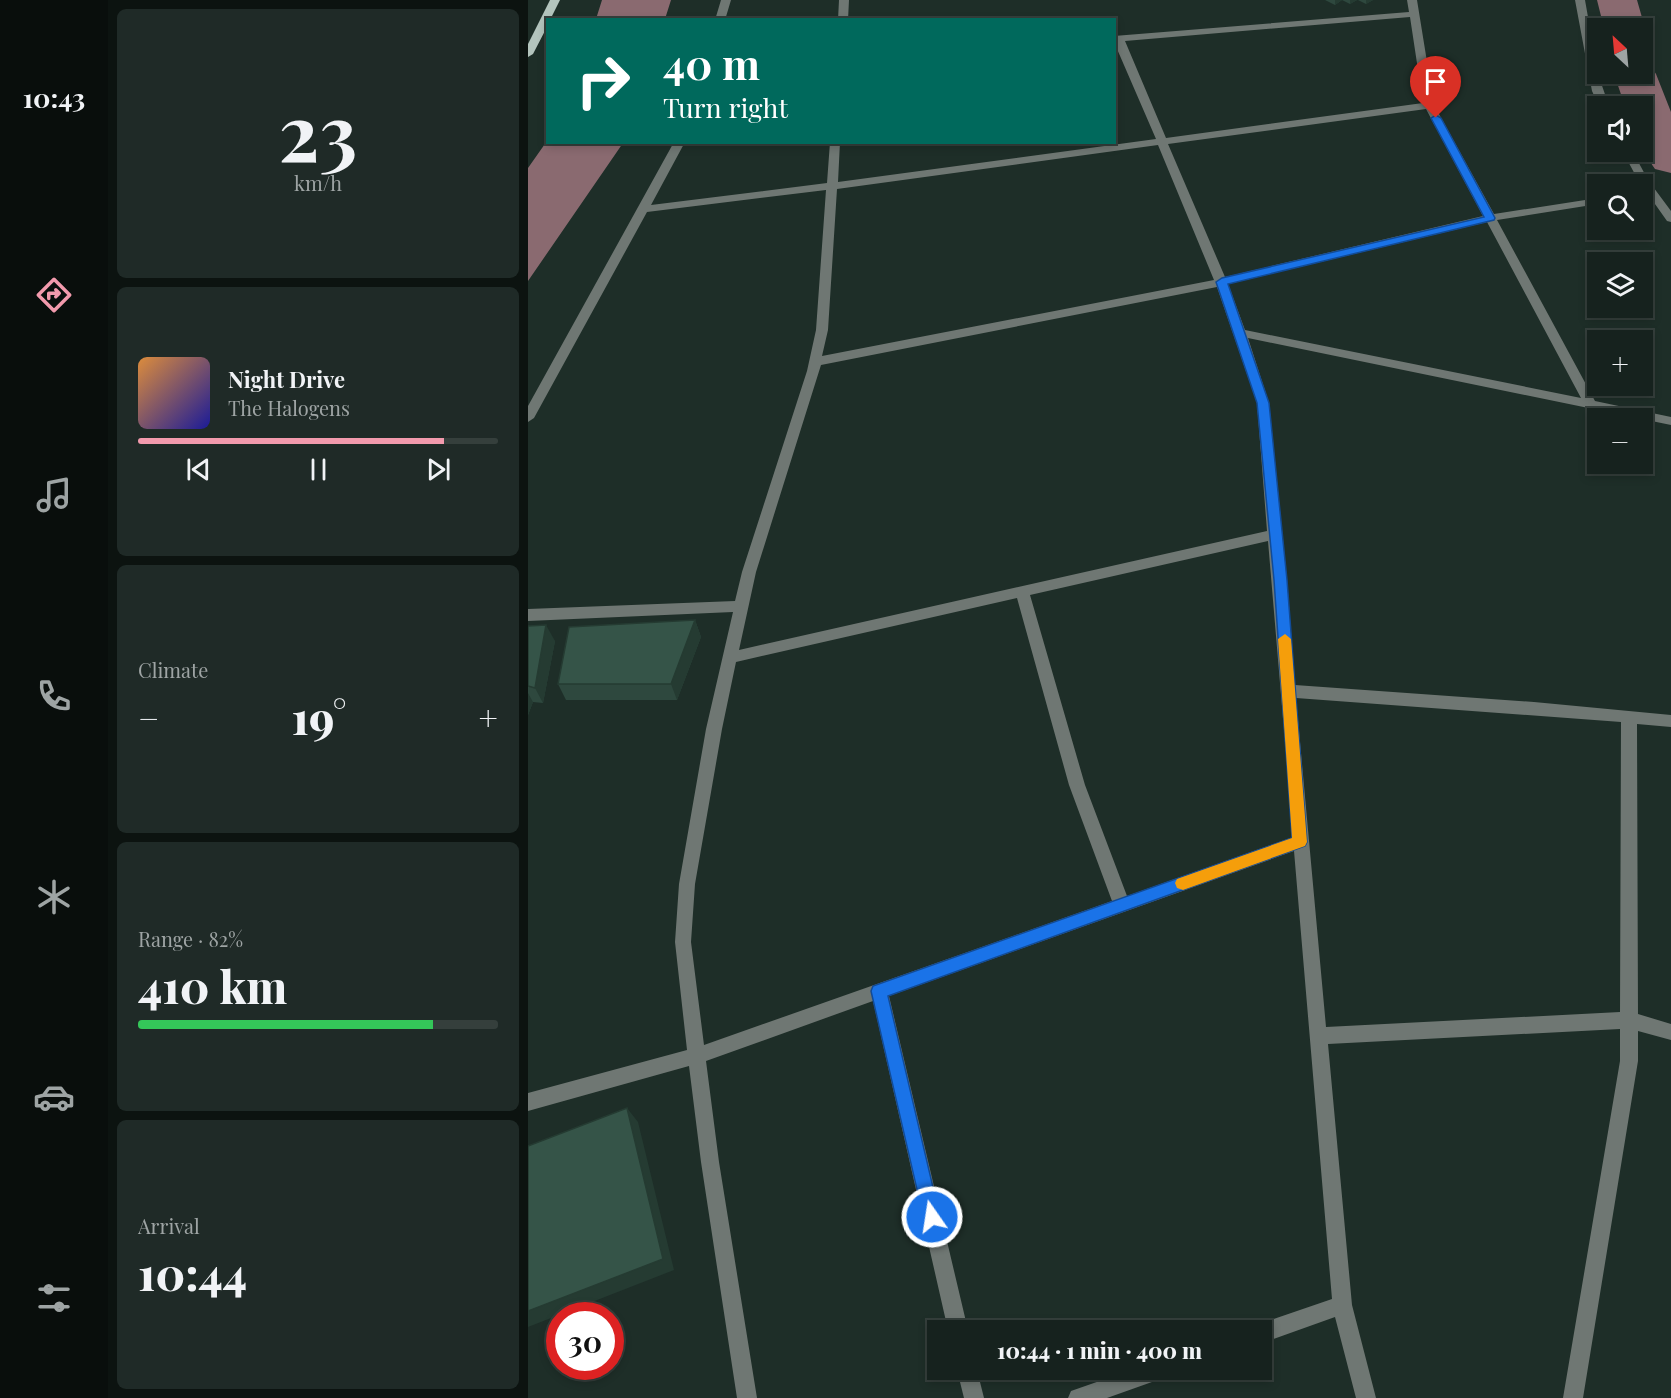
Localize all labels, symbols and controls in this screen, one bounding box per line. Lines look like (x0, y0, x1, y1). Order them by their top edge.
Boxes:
north arrow (1587, 18, 1653, 84)
map controls (1587, 18, 1653, 474)
text: 40 m (663, 35, 760, 91)
icon: right (564, 42, 642, 120)
pin (1410, 56, 1461, 118)
icon: arrive (1419, 65, 1452, 98)
text: 23 (279, 78, 357, 182)
text: 10:43 (23, 79, 85, 115)
text: Turn right (663, 89, 788, 125)
button: sound (1587, 96, 1653, 162)
text: km/h (294, 169, 342, 196)
button: search (1587, 174, 1653, 240)
button: layers (1587, 252, 1653, 318)
icon: directions (33, 274, 75, 316)
button: + (1587, 330, 1653, 396)
text: Night Drive (228, 364, 345, 394)
text: The Halogens (228, 394, 350, 421)
button: − (1587, 408, 1653, 474)
icon: previous (182, 453, 215, 486)
icon: pause (302, 453, 335, 486)
icon: next (422, 453, 455, 486)
icon: music (33, 474, 75, 516)
text: Climate (138, 656, 208, 683)
icon: phone (33, 675, 75, 717)
text: 19° (292, 686, 346, 746)
text: − (138, 695, 159, 739)
text: + (479, 695, 498, 739)
icon: climate (33, 876, 75, 918)
text: Range · 82% (138, 925, 243, 952)
text: 410 km (138, 955, 287, 1015)
icon: car (33, 1076, 75, 1118)
position arrow (900, 1185, 964, 1249)
text: Arrival (138, 1212, 200, 1239)
text: 10:44 (138, 1242, 247, 1302)
icon: filters (33, 1277, 75, 1319)
speed limit sign: 30 (546, 1302, 624, 1380)
text: 10:44 · 1 min · 400 m (997, 1335, 1202, 1365)

